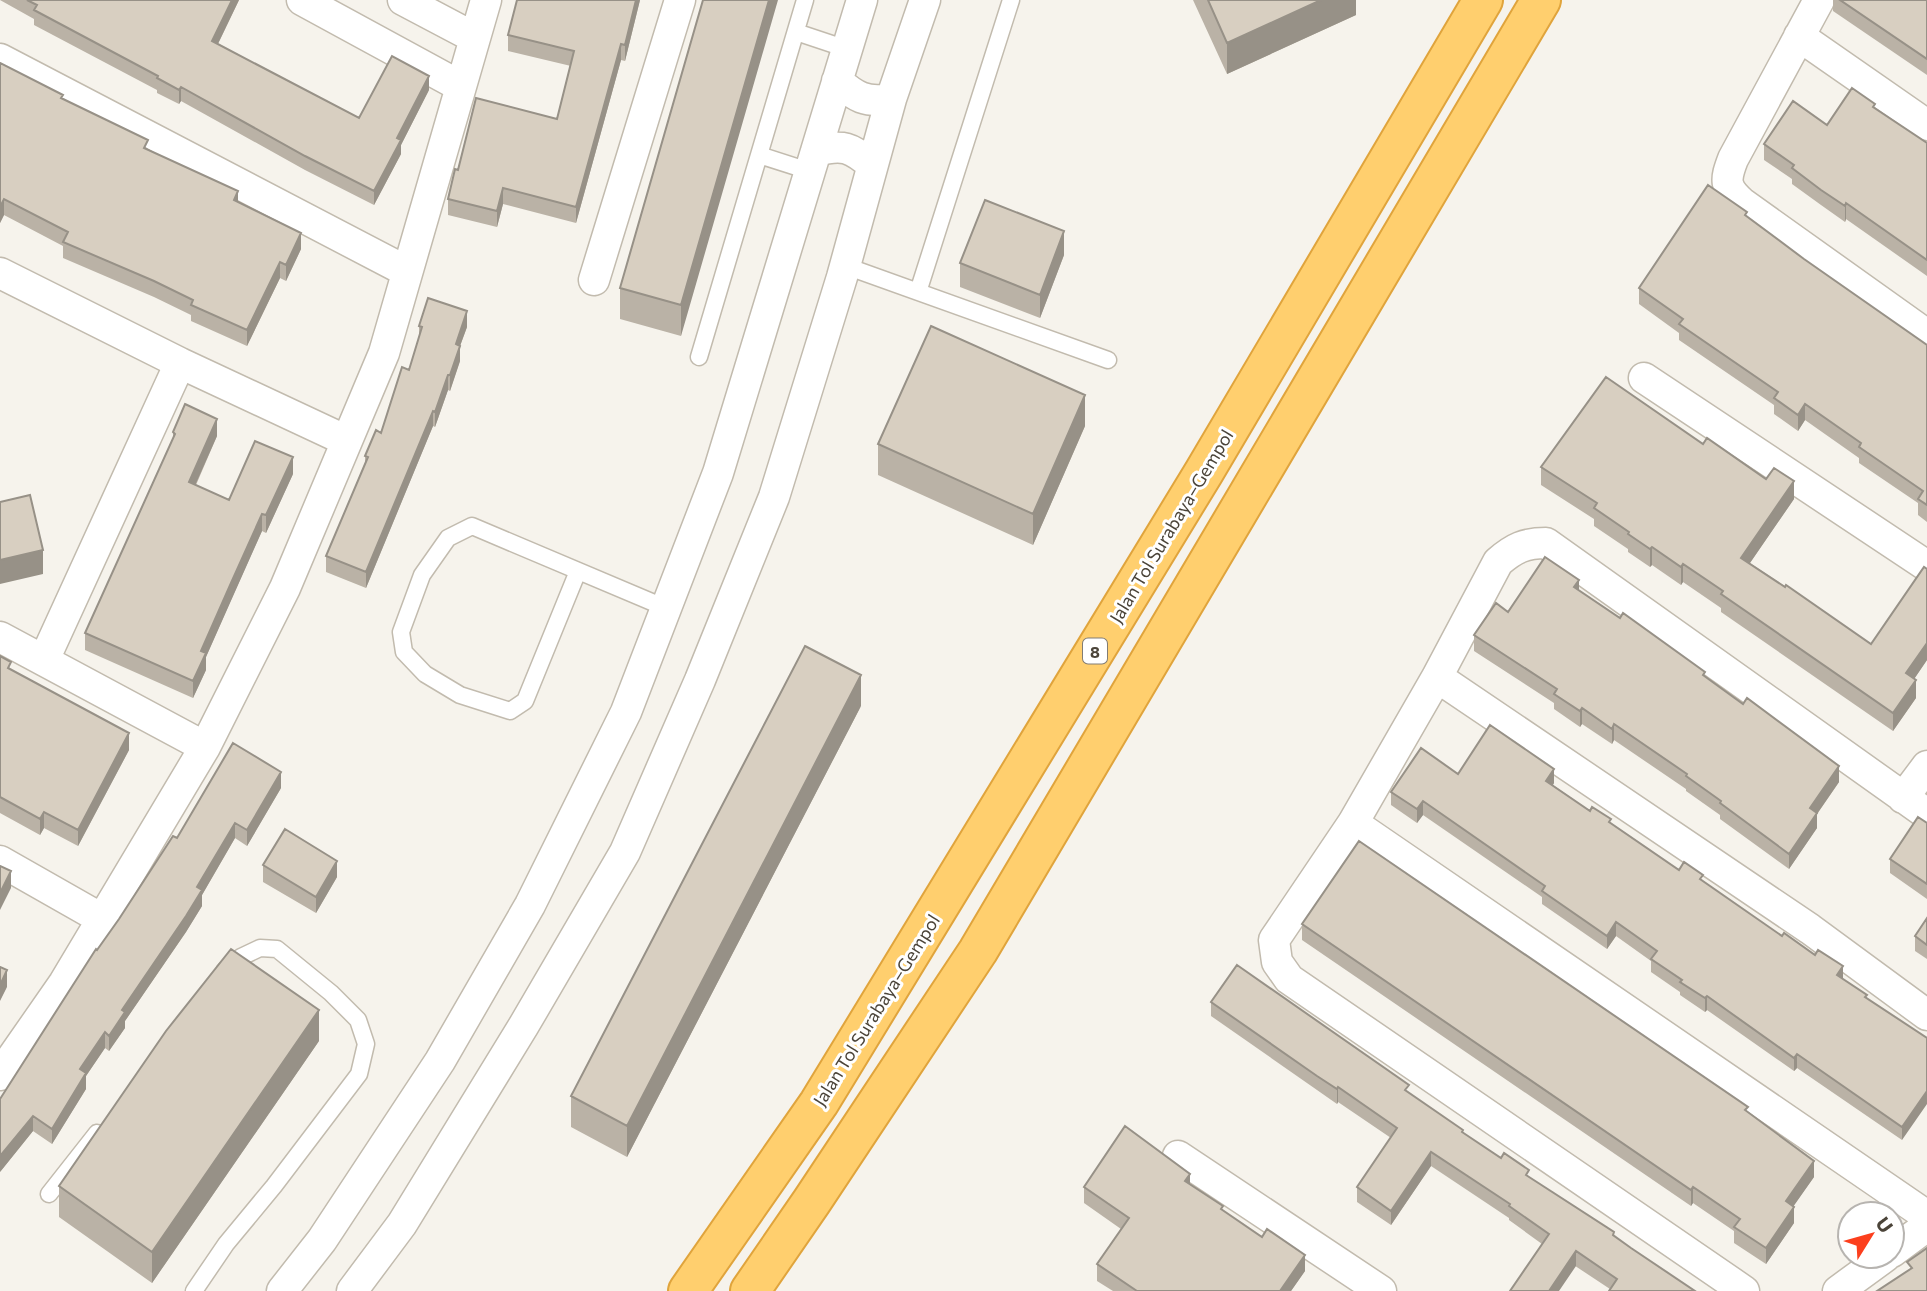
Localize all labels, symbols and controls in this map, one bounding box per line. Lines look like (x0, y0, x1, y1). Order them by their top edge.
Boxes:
street label: Jalan Tol Surabaya–Gempol (1104, 425, 1238, 627)
road number: 8 (1083, 638, 1107, 664)
street label: Jalan Tol Surabaya–Gempol (808, 910, 944, 1110)
north arrow (1836, 1200, 1906, 1270)
text: U (1872, 1212, 1898, 1237)

